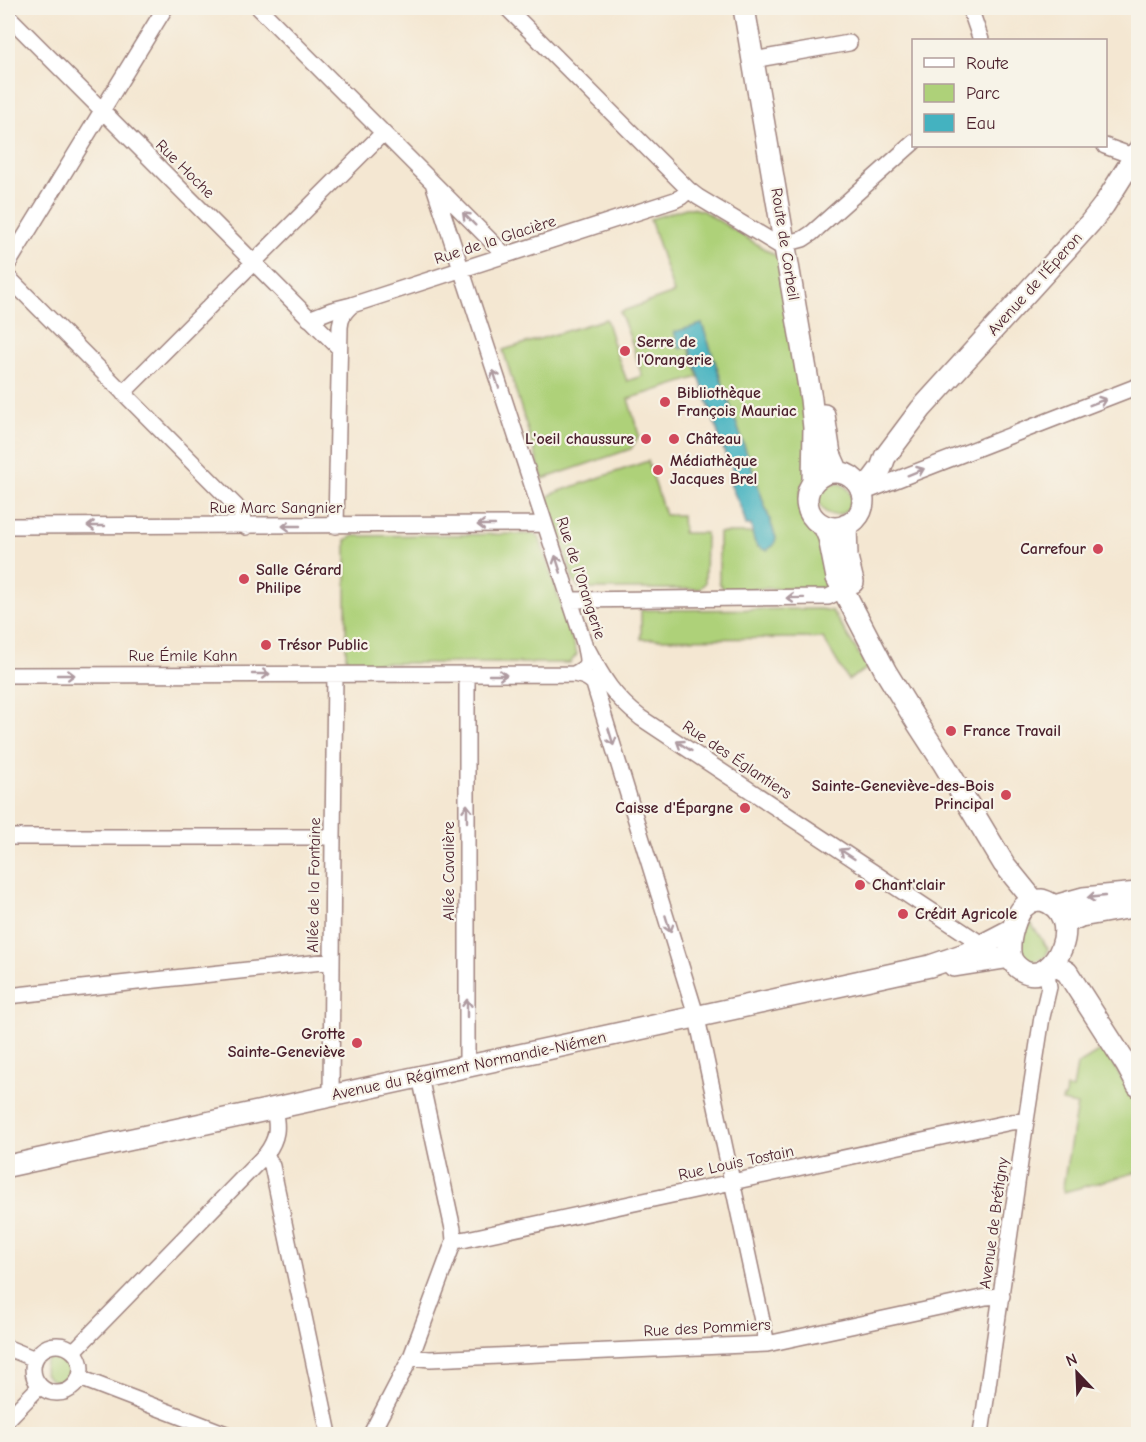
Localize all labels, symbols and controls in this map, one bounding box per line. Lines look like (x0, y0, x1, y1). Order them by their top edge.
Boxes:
legend (912, 39, 1107, 147)
text: Route (966, 53, 1009, 74)
text: Parc (966, 83, 1000, 104)
text: Eau (966, 113, 995, 134)
street label: Rue Hoche (152, 136, 218, 202)
street label: Route de Corbeil (767, 186, 803, 302)
street label: Rue de la Glacière (432, 212, 558, 268)
one-way arrow (461, 212, 476, 227)
street label: Avenue de l'Éperon (983, 228, 1086, 339)
place label: Serre de l'Orangerie (637, 333, 712, 369)
marker: Serre de l'Orangerie (618, 344, 632, 358)
one-way arrow (490, 370, 501, 389)
place label: Bibliothèque François Mauriac (677, 384, 797, 420)
marker: Bibliothèque François Mauriac (658, 395, 672, 409)
one-way arrow (1089, 396, 1107, 407)
place label: L'oeil chaussure (525, 430, 634, 448)
place label: Château (686, 430, 741, 448)
marker: L'oeil chaussure (639, 432, 653, 446)
marker: Château (667, 432, 681, 446)
place label: Médiathèque Jacques Brel (670, 452, 757, 488)
marker: Médiathèque Jacques Brel (651, 463, 665, 477)
one-way arrow (907, 466, 925, 477)
street label: Rue Marc Sangnier (210, 499, 343, 517)
street label: Rue de l'Orangerie (553, 515, 609, 641)
one-way arrow (477, 519, 497, 531)
one-way arrow (87, 520, 107, 532)
one-way arrow (282, 520, 302, 532)
place label: Carrefour (1020, 540, 1087, 558)
marker: Carrefour (1091, 542, 1105, 556)
one-way arrow (552, 555, 563, 574)
place label: Salle Gérard Philipe (256, 561, 342, 597)
marker: Salle Gérard Philipe (237, 572, 251, 586)
one-way arrow (785, 592, 805, 604)
place label: Trésor Public (278, 636, 369, 654)
marker: Trésor Public (259, 638, 273, 652)
street label: Rue Émile Kahn (128, 646, 238, 665)
one-way arrow (250, 668, 270, 680)
one-way arrow (55, 669, 75, 681)
one-way arrow (487, 669, 507, 681)
street label: Rue des Églantiers (679, 716, 796, 803)
place label: France Travail (963, 722, 1061, 740)
marker: France Travail (944, 724, 958, 738)
one-way arrow (606, 727, 617, 746)
one-way arrow (677, 740, 693, 752)
place label: Sainte-Geneviève-des-Bois Principal (812, 777, 994, 813)
marker: Sainte-Geneviève-des-Bois Principal (999, 788, 1013, 802)
place label: Caisse d'Épargne (615, 798, 733, 817)
marker: Caisse d'Épargne (738, 801, 752, 815)
one-way arrow (461, 804, 473, 824)
street label: Allée de la Fontaine (304, 817, 324, 953)
street label: Allée Cavalière (440, 821, 458, 921)
one-way arrow (839, 848, 855, 860)
place label: Chant'clair (872, 876, 946, 894)
marker: Chant'clair (853, 878, 867, 892)
one-way arrow (1087, 892, 1106, 903)
place label: Crédit Agricole (915, 905, 1017, 923)
marker: Crédit Agricole (896, 907, 910, 921)
one-way arrow (663, 914, 674, 933)
one-way arrow (461, 999, 473, 1019)
place label: Grotte Sainte-Geneviève (228, 1025, 345, 1061)
street label: Avenue du Régiment Normandie-Niémen (330, 1028, 608, 1104)
marker: Grotte Sainte-Geneviève (350, 1036, 364, 1050)
street label: Rue Louis Tostain (677, 1142, 795, 1184)
street label: Avenue de Brétigny (976, 1155, 1012, 1290)
street label: Rue des Pommiers (643, 1316, 771, 1340)
north arrow (1047, 1343, 1107, 1403)
text: N (1063, 1350, 1080, 1370)

